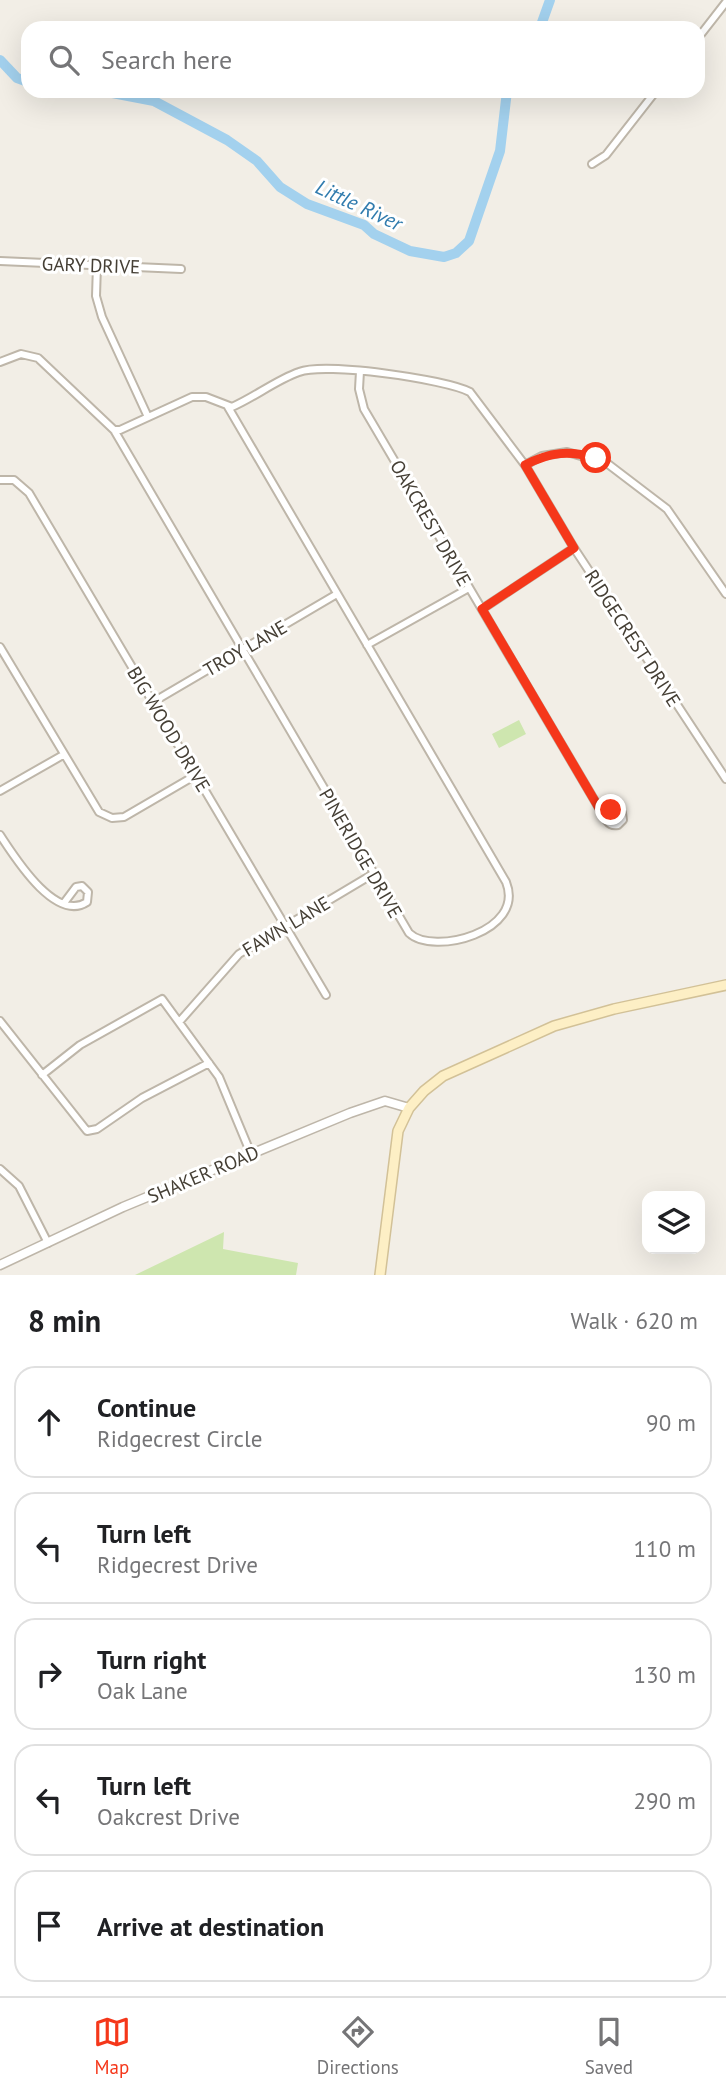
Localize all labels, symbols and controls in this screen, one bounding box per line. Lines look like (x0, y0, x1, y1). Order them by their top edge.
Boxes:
search box (21, 21, 705, 98)
icon: search (45, 41, 83, 79)
text: Search here (101, 43, 232, 76)
water label: Little River (311, 173, 409, 238)
street label: GARY DRIVE (41, 251, 141, 279)
route start (580, 442, 611, 473)
street label: OAKCREST DRIVE (385, 456, 477, 590)
street label: RIDGECREST DRIVE (580, 565, 686, 711)
street label: TROY LANE (199, 614, 291, 682)
street label: BIG WOOD DRIVE (122, 662, 216, 796)
street label: PINERIDGE DRIVE (314, 784, 408, 922)
route end (595, 794, 626, 825)
street label: FAWN LANE (238, 890, 334, 962)
street label: SHAKER ROAD (144, 1140, 262, 1208)
map controls (642, 1191, 705, 1254)
button: layers (642, 1191, 705, 1254)
text: 8 min (28, 1301, 101, 1340)
text: Walk · 620 m (571, 1306, 698, 1335)
text: Continue (97, 1391, 196, 1424)
icon: ahead (30, 1403, 68, 1441)
text: 90 m (646, 1408, 696, 1437)
text: Ridgecrest Circle (97, 1424, 262, 1453)
text: Turn left (97, 1517, 191, 1550)
icon: left (30, 1529, 68, 1567)
text: 110 m (634, 1534, 696, 1563)
text: Ridgecrest Drive (97, 1550, 258, 1579)
text: Turn right (97, 1643, 206, 1676)
icon: right (30, 1655, 68, 1693)
text: 130 m (634, 1660, 696, 1689)
text: Oak Lane (97, 1676, 188, 1705)
text: Turn left (97, 1769, 191, 1802)
icon: left (30, 1781, 68, 1819)
text: 290 m (634, 1786, 696, 1815)
text: Oakcrest Drive (97, 1802, 240, 1831)
icon: arrive (30, 1907, 68, 1945)
text: Arrive at destination (97, 1910, 324, 1943)
tab: Map (93, 2013, 131, 2079)
tab: Directions (317, 2013, 399, 2079)
tab: Saved (585, 2013, 633, 2079)

